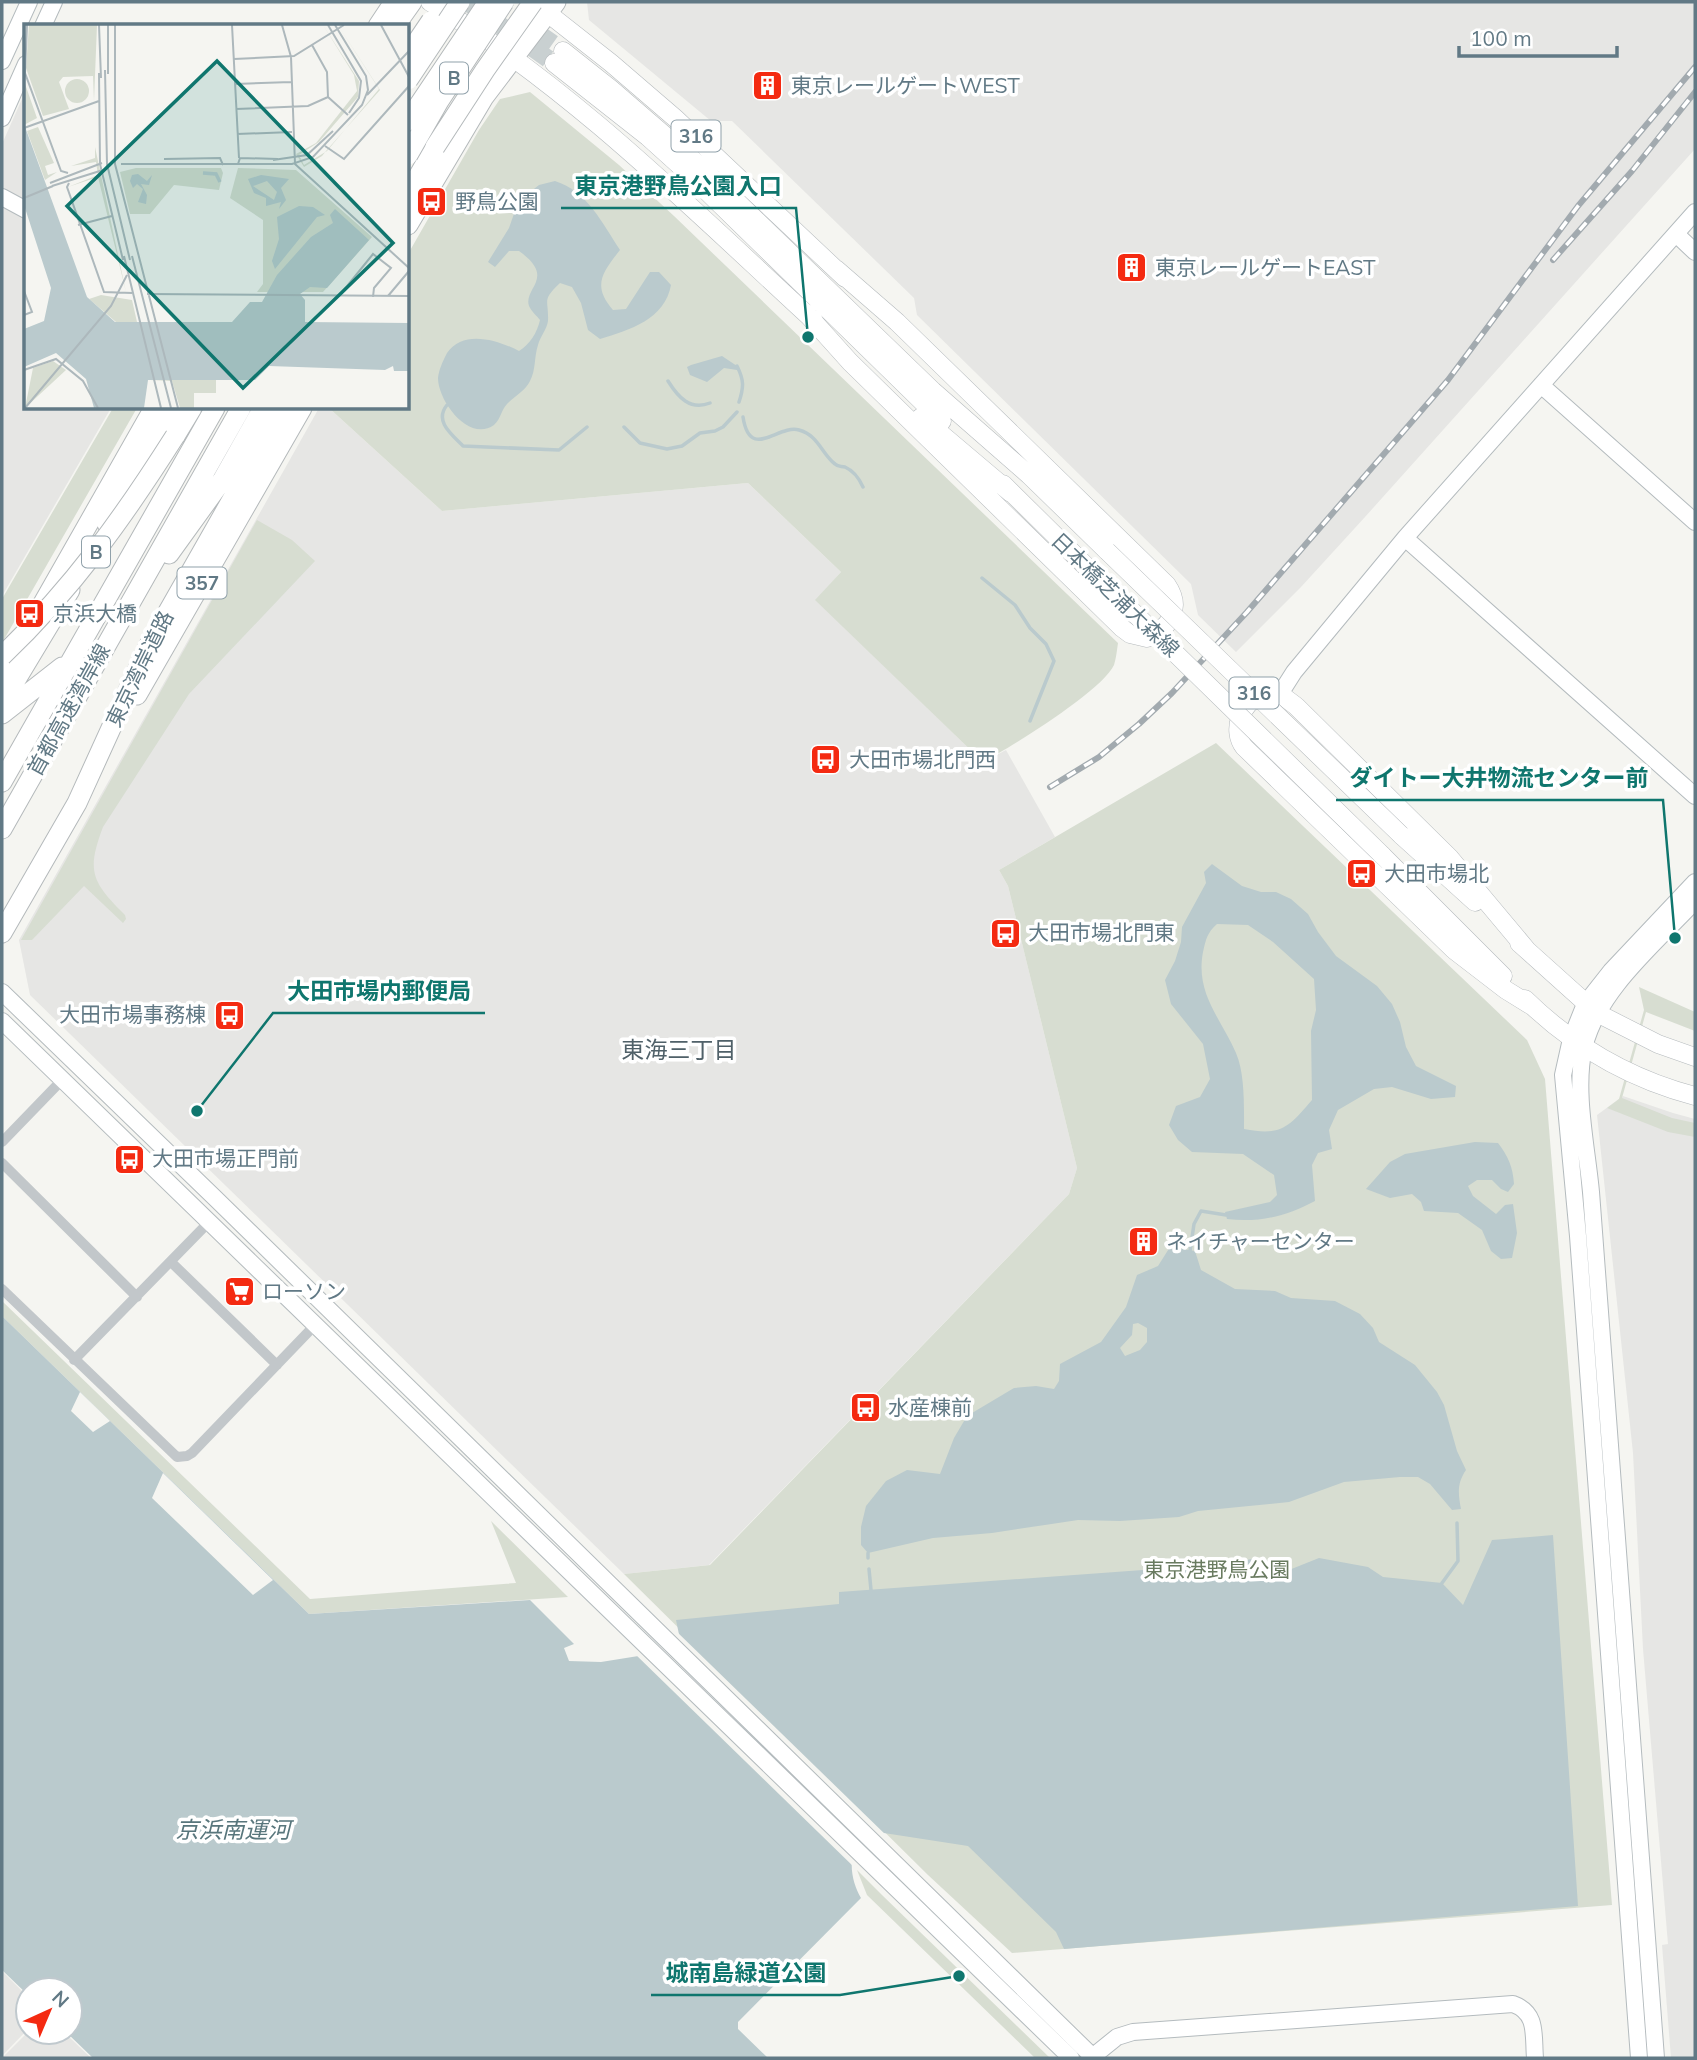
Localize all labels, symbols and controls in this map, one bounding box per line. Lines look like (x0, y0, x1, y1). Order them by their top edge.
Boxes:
scale bar (1459, 14, 1616, 58)
inset map (24, 24, 410, 410)
text: 100 m (1470, 25, 1532, 51)
road number: B (440, 62, 468, 94)
building icon: 東京レールゲートWEST (751, 69, 785, 103)
place label: 東京レールゲートWEST (791, 72, 1020, 98)
road number: 316 (672, 120, 720, 152)
callout: 東京港野鳥公園入口 (561, 164, 796, 208)
text: 東京港野鳥公園入口 (575, 171, 782, 200)
bus stop icon: 野鳥公園 (415, 185, 449, 219)
place label: 野鳥公園 (455, 188, 539, 214)
building icon: 東京レールゲートEAST (1115, 251, 1149, 285)
place label: 東京レールゲートEAST (1155, 254, 1376, 280)
street label: 日本橋芝浦大森線 (1046, 527, 1185, 662)
road number: B (82, 537, 110, 568)
road number: 357 (178, 568, 227, 598)
bus stop icon: 京浜大橋 (13, 597, 47, 631)
place label: 京浜大橋 (53, 600, 137, 626)
street label: 東京湾岸道路 (100, 606, 178, 731)
street label: 首都高速湾岸線 (21, 639, 115, 780)
road number: 316 (1230, 678, 1278, 708)
bus stop icon: 大田市場北門西 (809, 743, 843, 777)
place label: 大田市場北門西 (849, 746, 996, 772)
callout: ダイトー大井物流センター前 (1336, 756, 1663, 800)
text: ダイトー大井物流センター前 (1350, 763, 1649, 792)
bus stop icon: 大田市場北 (1344, 857, 1378, 891)
place label: 大田市場北 (1384, 860, 1489, 886)
bus stop icon: 大田市場北門東 (988, 916, 1022, 950)
place label: 大田市場北門東 (1028, 919, 1175, 945)
callout: 大田市場内郵便局 (273, 969, 485, 1013)
text: 大田市場内郵便局 (287, 976, 471, 1005)
bus stop icon: 大田市場事務棟 (212, 998, 246, 1032)
place label: 大田市場事務棟 (59, 1001, 206, 1027)
district label: 東海三丁目 (622, 1035, 737, 1064)
bus stop icon: 大田市場正門前 (112, 1142, 146, 1176)
place label: 大田市場正門前 (152, 1145, 299, 1171)
building icon: ネイチャーセンター (1126, 1225, 1160, 1259)
place label: ネイチャーセンター (1166, 1228, 1355, 1254)
supermarket icon: ローソン (222, 1275, 256, 1309)
place label: ローソン (262, 1278, 346, 1304)
bus stop icon: 水産棟前 (848, 1391, 882, 1425)
place label: 水産棟前 (888, 1394, 972, 1420)
park label: 東京港野鳥公園 (1144, 1556, 1291, 1582)
water label: 京浜南運河 (176, 1815, 295, 1844)
callout: 城南島緑道公園 (651, 1951, 840, 1995)
text: 城南島緑道公園 (666, 1958, 827, 1987)
north arrow (14, 1976, 84, 2046)
text: N (47, 1985, 74, 2012)

